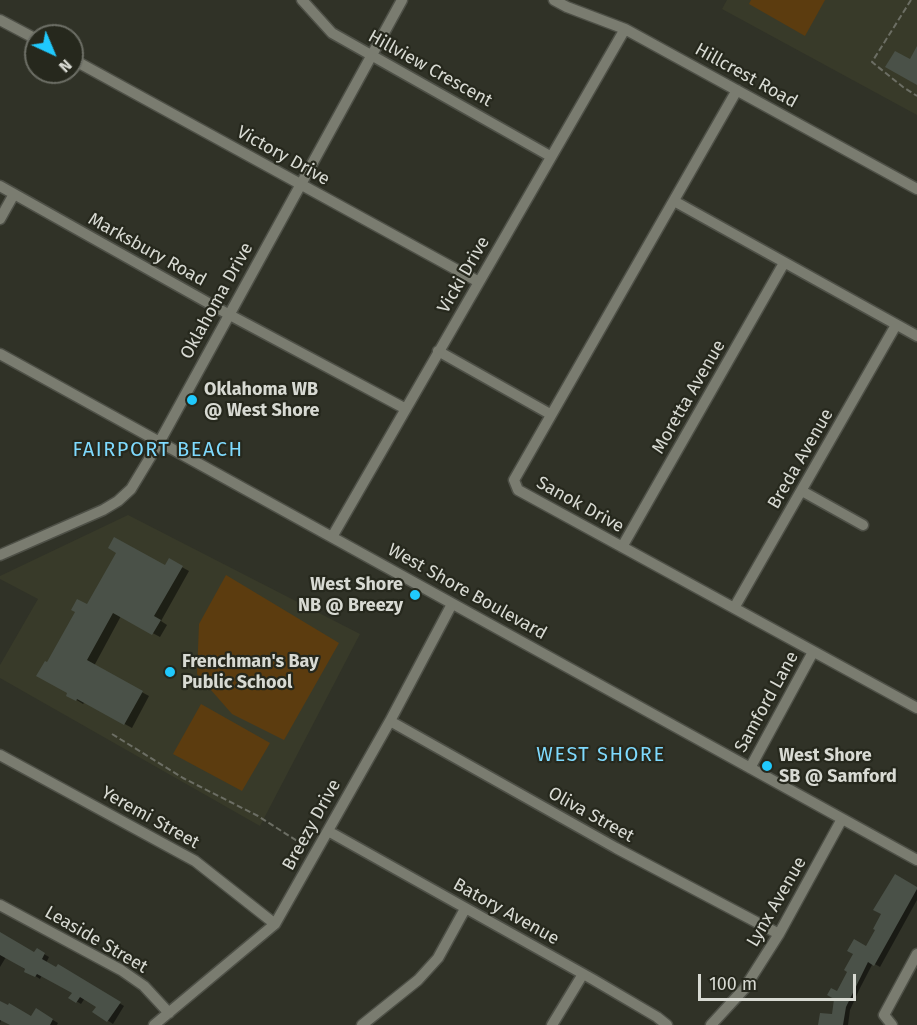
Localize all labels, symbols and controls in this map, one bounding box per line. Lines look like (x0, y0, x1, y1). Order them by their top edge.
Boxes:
north arrow (24, 24, 84, 84)
street label: Hillview Crescent (364, 26, 496, 112)
street label: Hillcrest Road (691, 39, 801, 113)
text: N (55, 55, 76, 76)
street label: Victory Drive (233, 122, 333, 190)
street label: Marksbury Road (84, 209, 210, 291)
street label: Vicki Drive (433, 233, 495, 317)
street label: Oklahoma Drive (176, 239, 258, 363)
street label: Moretta Avenue (648, 336, 730, 458)
place label: Oklahoma WB @ West Shore (204, 379, 319, 422)
marker: Oklahoma WB @ West Shore (185, 393, 199, 407)
street label: Breda Avenue (764, 405, 838, 513)
district label: FAIRPORT BEACH (73, 438, 243, 462)
street label: Sanok Drive (532, 472, 628, 538)
street label: West Shore Boulevard (384, 539, 550, 645)
place label: West Shore NB @ Breezy (298, 574, 403, 616)
marker: West Shore NB @ Breezy (408, 588, 422, 602)
street label: Samford Lane (730, 648, 804, 756)
place label: Frenchman's Bay Public School (182, 651, 319, 694)
marker: Frenchman's Bay Public School (163, 665, 177, 679)
district label: WEST SHORE (536, 743, 666, 767)
place label: West Shore SB @ Samford (779, 745, 897, 788)
marker: West Shore SB @ Samford (760, 759, 774, 773)
street label: Breezy Drive (278, 776, 346, 874)
street label: Yeremi Street (97, 782, 203, 854)
street label: Oliva Street (544, 783, 638, 847)
street label: Lynx Avenue (743, 853, 811, 951)
street label: Batory Avenue (449, 874, 563, 950)
street label: Leaside Street (41, 902, 151, 978)
scale bar (701, 962, 858, 1000)
text: 100 m (709, 973, 757, 995)

